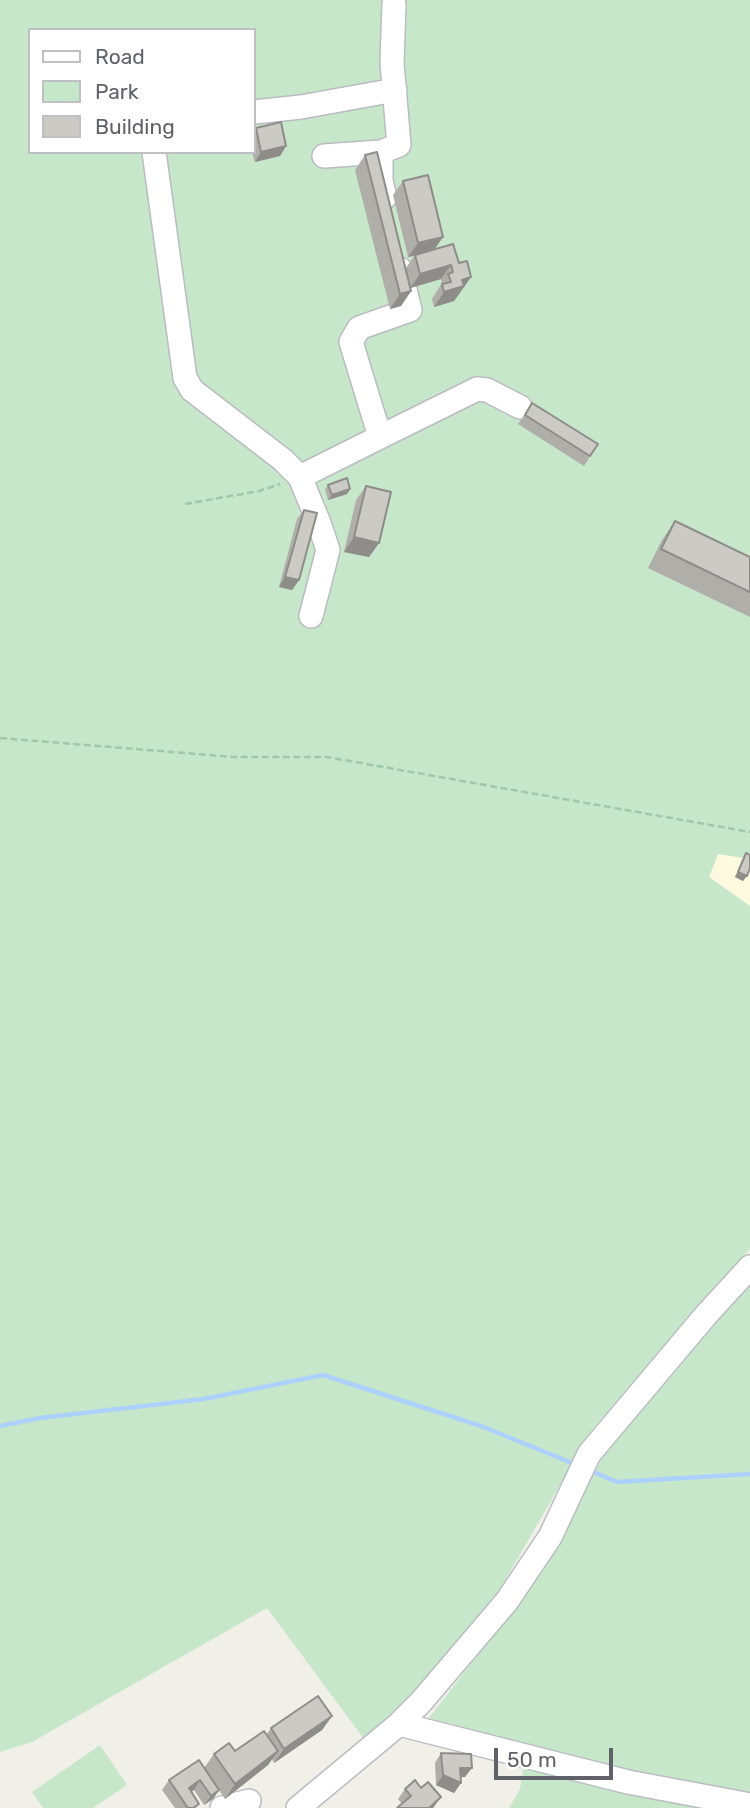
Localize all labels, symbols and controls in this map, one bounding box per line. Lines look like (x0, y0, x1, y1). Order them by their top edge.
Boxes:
legend (28, 28, 256, 154)
text: Road (95, 44, 145, 69)
text: Park (95, 79, 139, 104)
text: Building (95, 114, 175, 139)
scale bar (498, 1734, 617, 1778)
text: 50 m (507, 1747, 557, 1772)

